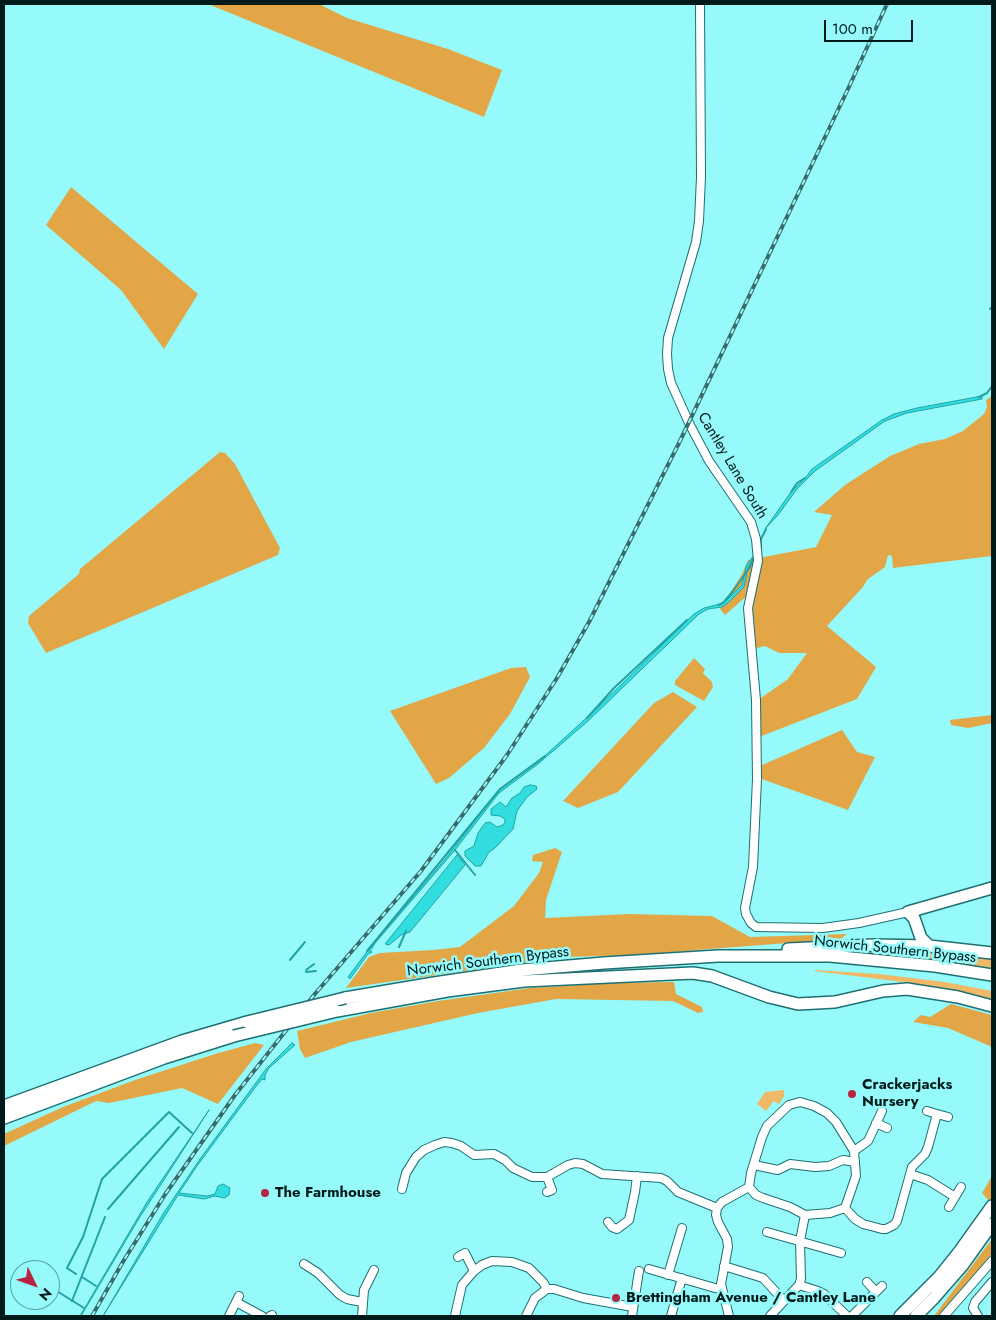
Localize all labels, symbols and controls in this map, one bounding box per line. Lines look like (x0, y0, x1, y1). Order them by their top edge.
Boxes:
scale bar (826, 10, 915, 42)
text: 100 m (832, 18, 873, 40)
street label: Cantley Lane South (693, 410, 771, 522)
street label: Norwich Southern Bypass (813, 933, 977, 967)
street label: Norwich Southern Bypass (406, 943, 570, 981)
place label: Crackerjacks Nursery (862, 1076, 952, 1111)
marker: Crackerjacks Nursery (846, 1088, 858, 1100)
place label: The Farmhouse (275, 1184, 381, 1202)
marker: The Farmhouse (259, 1187, 271, 1199)
north arrow (10, 1260, 60, 1310)
text: N (34, 1284, 57, 1305)
place label: Brettingham Avenue / Cantley Lane (626, 1289, 876, 1307)
marker: Brettingham Avenue / Cantley Lane (610, 1292, 622, 1304)

